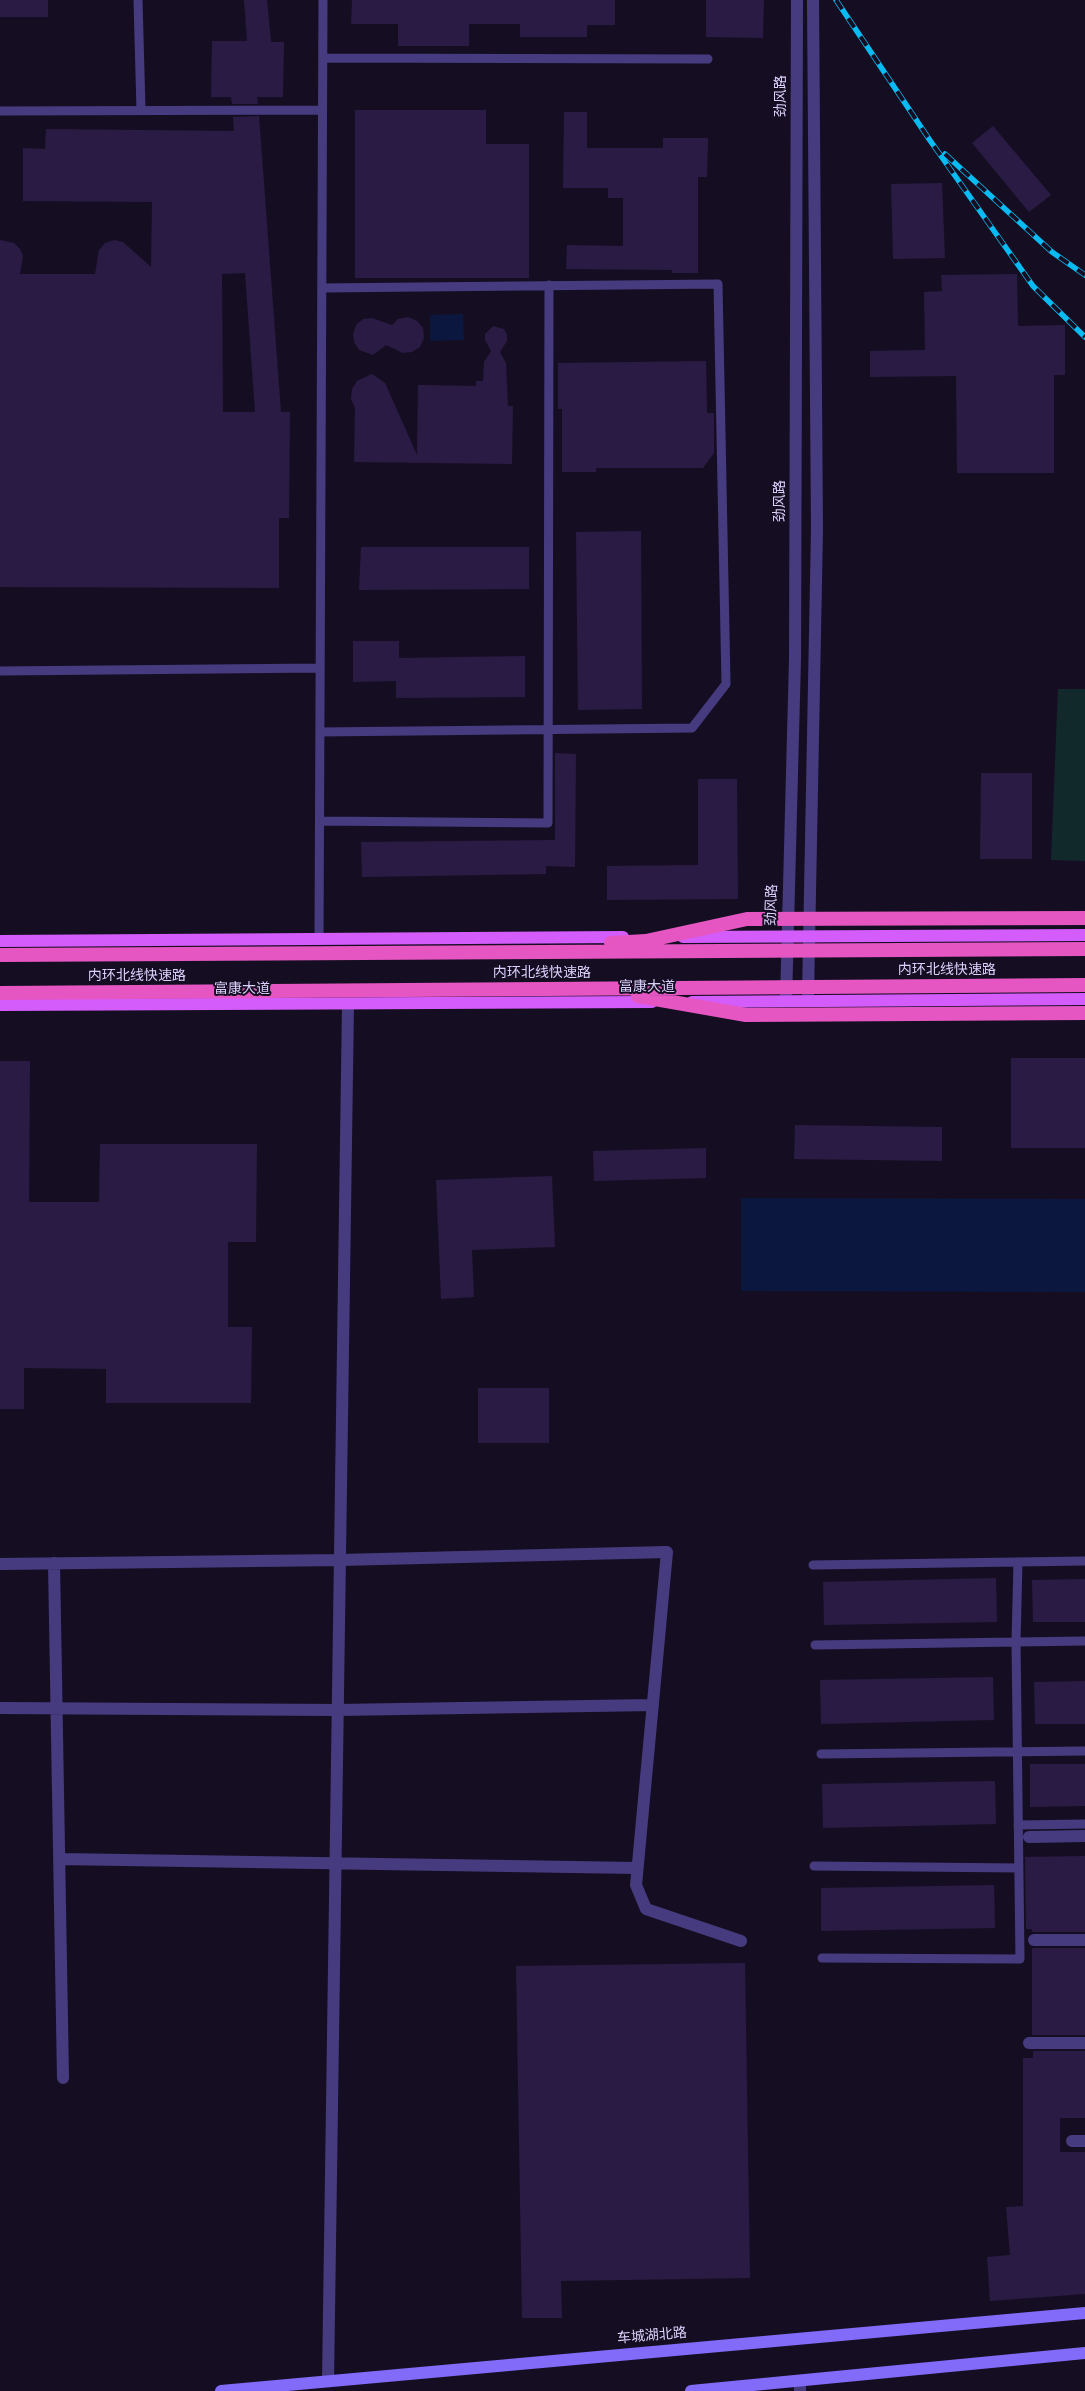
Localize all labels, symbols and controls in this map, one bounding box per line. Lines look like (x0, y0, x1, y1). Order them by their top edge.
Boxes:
street label: 劲风路 (773, 75, 789, 117)
street label: 劲风路 (772, 480, 788, 522)
street label: 劲风路 (763, 884, 781, 926)
street label: 内环北线快速路 (898, 962, 996, 978)
street label: 内环北线快速路 (493, 965, 591, 981)
street label: 内环北线快速路 (88, 968, 186, 984)
street label: 富康大道 (619, 979, 675, 995)
street label: 富康大道 (214, 981, 270, 997)
street label: 车城湖北路 (616, 2325, 688, 2347)

